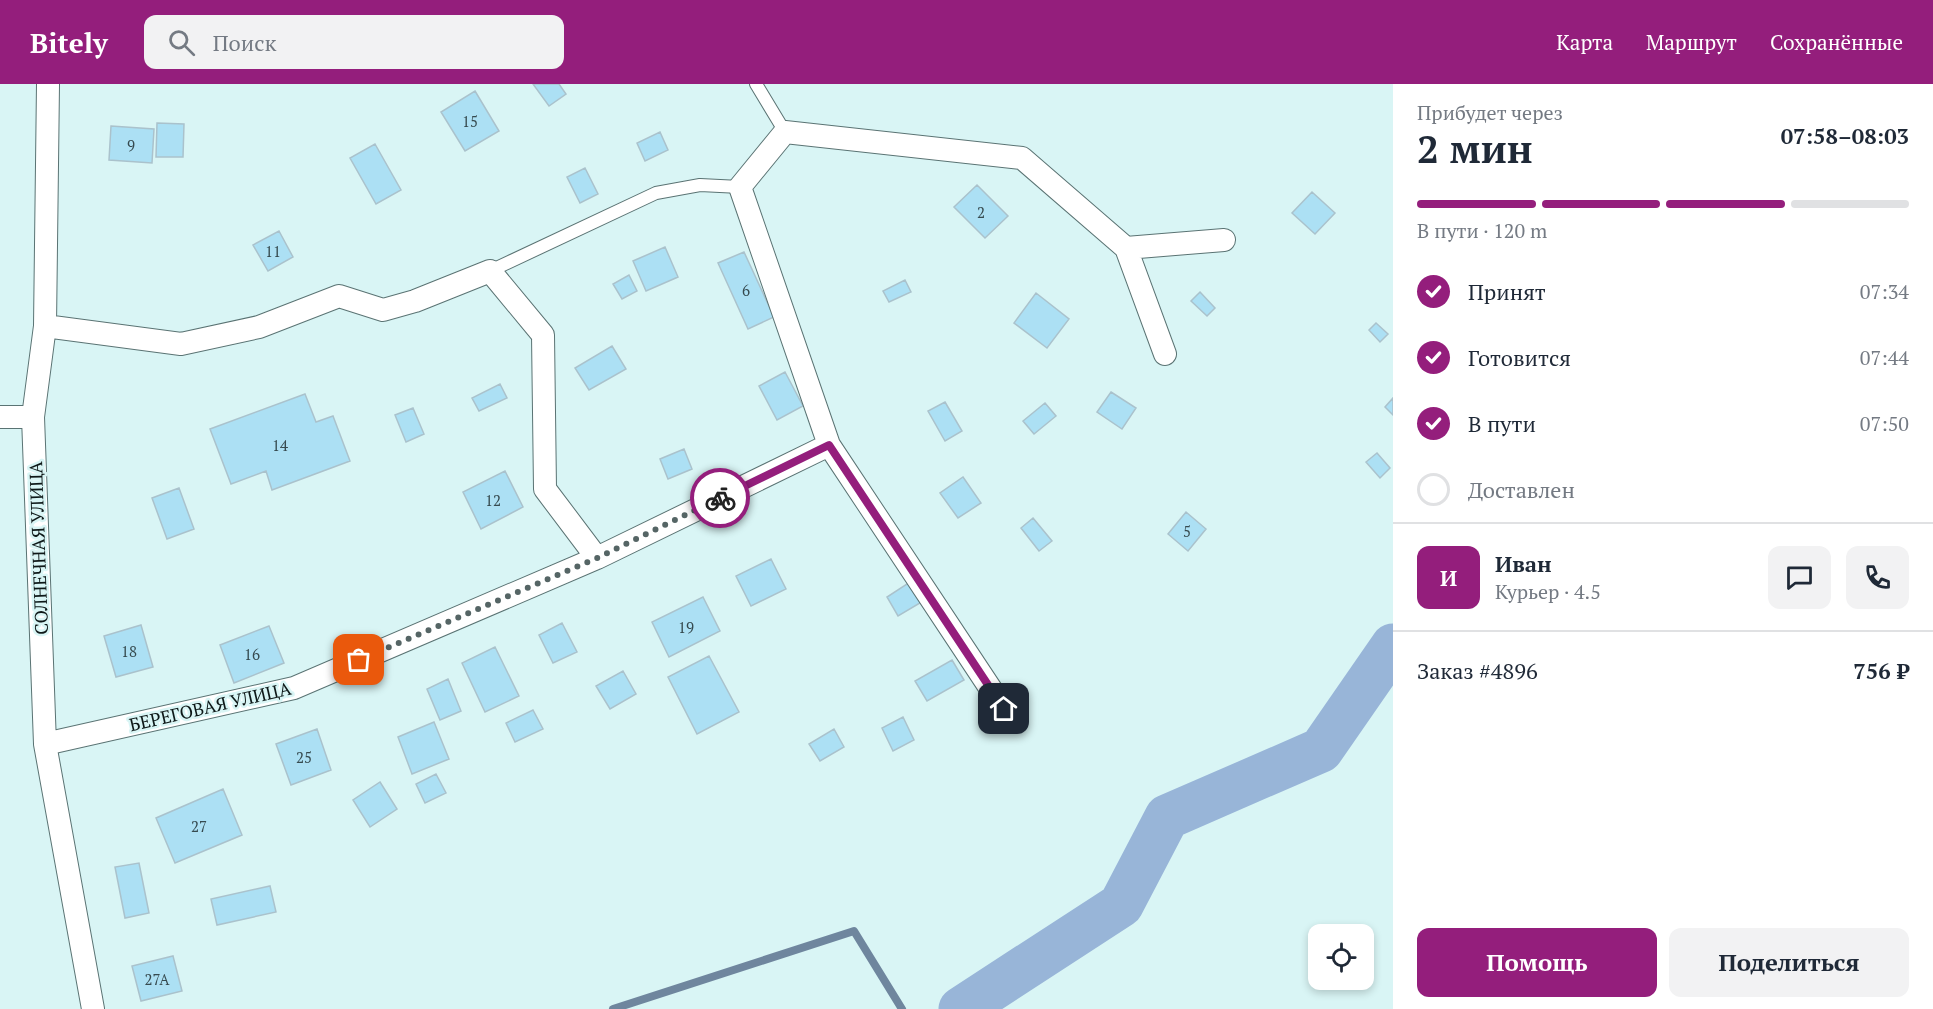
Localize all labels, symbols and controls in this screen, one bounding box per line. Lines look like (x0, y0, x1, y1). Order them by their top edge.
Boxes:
search box (144, 15, 564, 69)
text: Bitely (30, 24, 108, 61)
icon: search (165, 26, 198, 59)
text: Поиск (213, 28, 276, 57)
text: Карта (1556, 28, 1613, 56)
text: Маршрут (1646, 28, 1737, 56)
text: Сохранённые (1770, 28, 1903, 56)
text: Прибудет через (1417, 99, 1563, 126)
house number: 15 (462, 111, 478, 131)
text: 07:58–08:03 (1781, 121, 1909, 150)
text: 2 мин (1417, 122, 1533, 174)
house number: 9 (127, 135, 135, 155)
house number: 2 (977, 202, 985, 222)
text: В пути · 120 m (1417, 217, 1547, 244)
house number: 11 (265, 241, 281, 261)
icon: check (1417, 275, 1450, 308)
text: Принят (1468, 277, 1546, 306)
text: 07:34 (1860, 278, 1909, 305)
house number: 6 (742, 280, 750, 300)
icon: check (1417, 341, 1450, 374)
text: Готовится (1468, 343, 1571, 372)
text: 07:44 (1860, 344, 1909, 371)
icon: check (1417, 407, 1450, 440)
text: В пути (1468, 409, 1536, 438)
text: 07:50 (1860, 410, 1909, 437)
house number: 14 (272, 435, 288, 455)
street label: СОЛНЕЧНАЯ УЛИЦА (23, 460, 53, 635)
courier (690, 468, 750, 528)
text: Доставлен (1468, 475, 1575, 504)
icon: bike (704, 482, 737, 515)
house number: 12 (485, 490, 501, 510)
house number: 5 (1183, 521, 1191, 541)
button: chat (1768, 546, 1831, 609)
button: phone (1846, 546, 1909, 609)
text: Иван (1495, 549, 1552, 578)
text: И (1440, 563, 1457, 592)
text: Курьер · 4.5 (1495, 578, 1601, 605)
house number: 19 (678, 617, 694, 637)
pin (333, 634, 384, 685)
house number: 18 (121, 641, 137, 661)
icon: bag (342, 643, 375, 676)
house number: 16 (244, 644, 260, 664)
text: Заказ #4896 (1417, 656, 1538, 685)
text: 756 ₽ (1853, 656, 1909, 685)
street label: БЕРЕГОВАЯ УЛИЦА (127, 676, 294, 736)
pin (978, 683, 1029, 734)
icon: home (987, 692, 1020, 725)
house number: 25 (296, 747, 312, 767)
house number: 27 (191, 816, 207, 836)
map controls (1308, 924, 1374, 990)
button: locate (1308, 924, 1374, 990)
button: Помощь (1417, 928, 1657, 997)
button: Поделиться (1669, 928, 1909, 997)
house number: 27А (144, 969, 170, 989)

